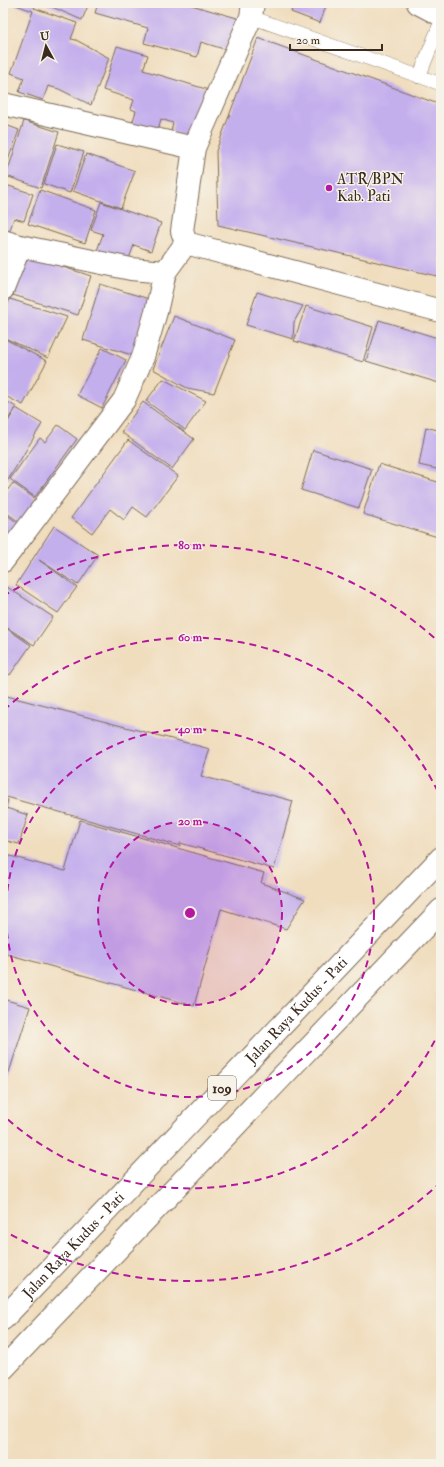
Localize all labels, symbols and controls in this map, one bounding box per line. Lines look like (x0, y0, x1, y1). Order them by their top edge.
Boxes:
north arrow (26, 26, 66, 66)
scale bar (290, 26, 382, 52)
text: U (39, 29, 51, 44)
text: 20 m (296, 33, 321, 48)
place label: ATR/BPN Kab. Pati (336, 170, 404, 206)
marker: ATR/BPN Kab. Pati (324, 183, 334, 193)
text: 80 m (178, 538, 202, 553)
text: 60 m (178, 630, 203, 645)
text: 40 m (177, 722, 203, 737)
text: 20 m (178, 814, 203, 829)
centre of rings (183, 906, 197, 920)
street label: Jalan Raya Kudus - Pati (241, 953, 352, 1069)
road number: 109 (208, 1076, 236, 1100)
street label: Jalan Raya Kudus - Pati (17, 1188, 128, 1304)

